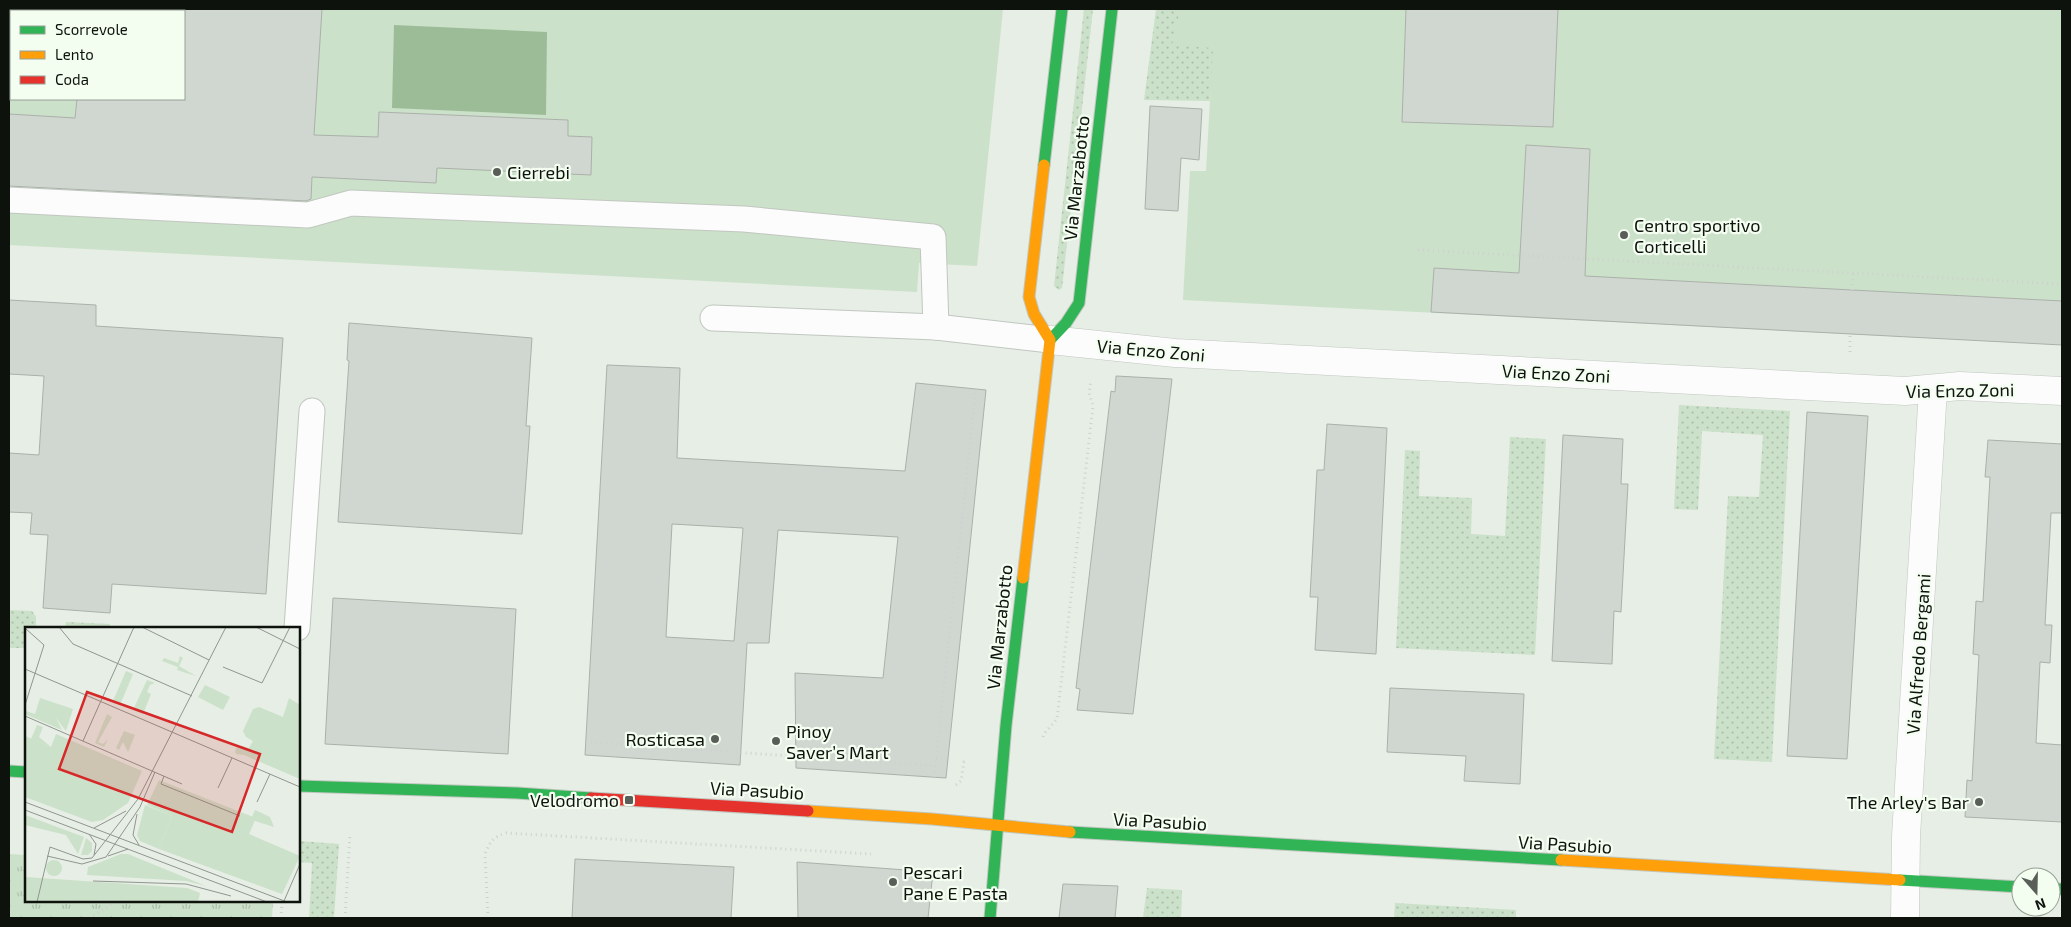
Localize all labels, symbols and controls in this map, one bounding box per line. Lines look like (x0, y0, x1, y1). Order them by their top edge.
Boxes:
legend (10, 10, 185, 100)
text: Scorrevole (55, 20, 128, 38)
text: Lento (55, 45, 94, 63)
text: Coda (55, 70, 89, 88)
street label: Via Marzabotto (1058, 114, 1094, 242)
place label: Cierrebi (507, 161, 570, 183)
marker: Cierrebi (491, 166, 503, 178)
place label: Centro sportivo Corticelli (1634, 214, 1760, 257)
marker: Centro sportivo Corticelli (1618, 229, 1630, 241)
street label: Via Enzo Zoni (1096, 334, 1206, 366)
street label: Via Enzo Zoni (1501, 359, 1611, 387)
street label: Via Enzo Zoni (1906, 378, 2014, 402)
street label: Via Marzabotto (981, 563, 1017, 691)
street label: Via Alfredo Bergami (1901, 573, 1935, 735)
inset map (25, 627, 300, 902)
place label: Pinoy Saver’s Mart (786, 720, 889, 763)
place label: Rosticasa (626, 728, 705, 750)
marker: Rosticasa (709, 733, 721, 745)
marker: Pinoy Saver’s Mart (770, 735, 782, 747)
street label: Via Pasubio (709, 777, 805, 803)
place label: Velodromo (530, 789, 619, 811)
place label: The Arley's Bar (1847, 791, 1969, 813)
marker: Velodromo (623, 794, 635, 806)
marker: The Arley's Bar (1973, 796, 1985, 808)
street label: Via Pasubio (1112, 808, 1208, 834)
street label: Via Pasubio (1517, 831, 1613, 857)
place label: Pescari Pane E Pasta (903, 861, 1008, 904)
north arrow (2011, 867, 2061, 917)
marker: Pescari Pane E Pasta (887, 876, 899, 888)
text: N (2033, 895, 2048, 914)

